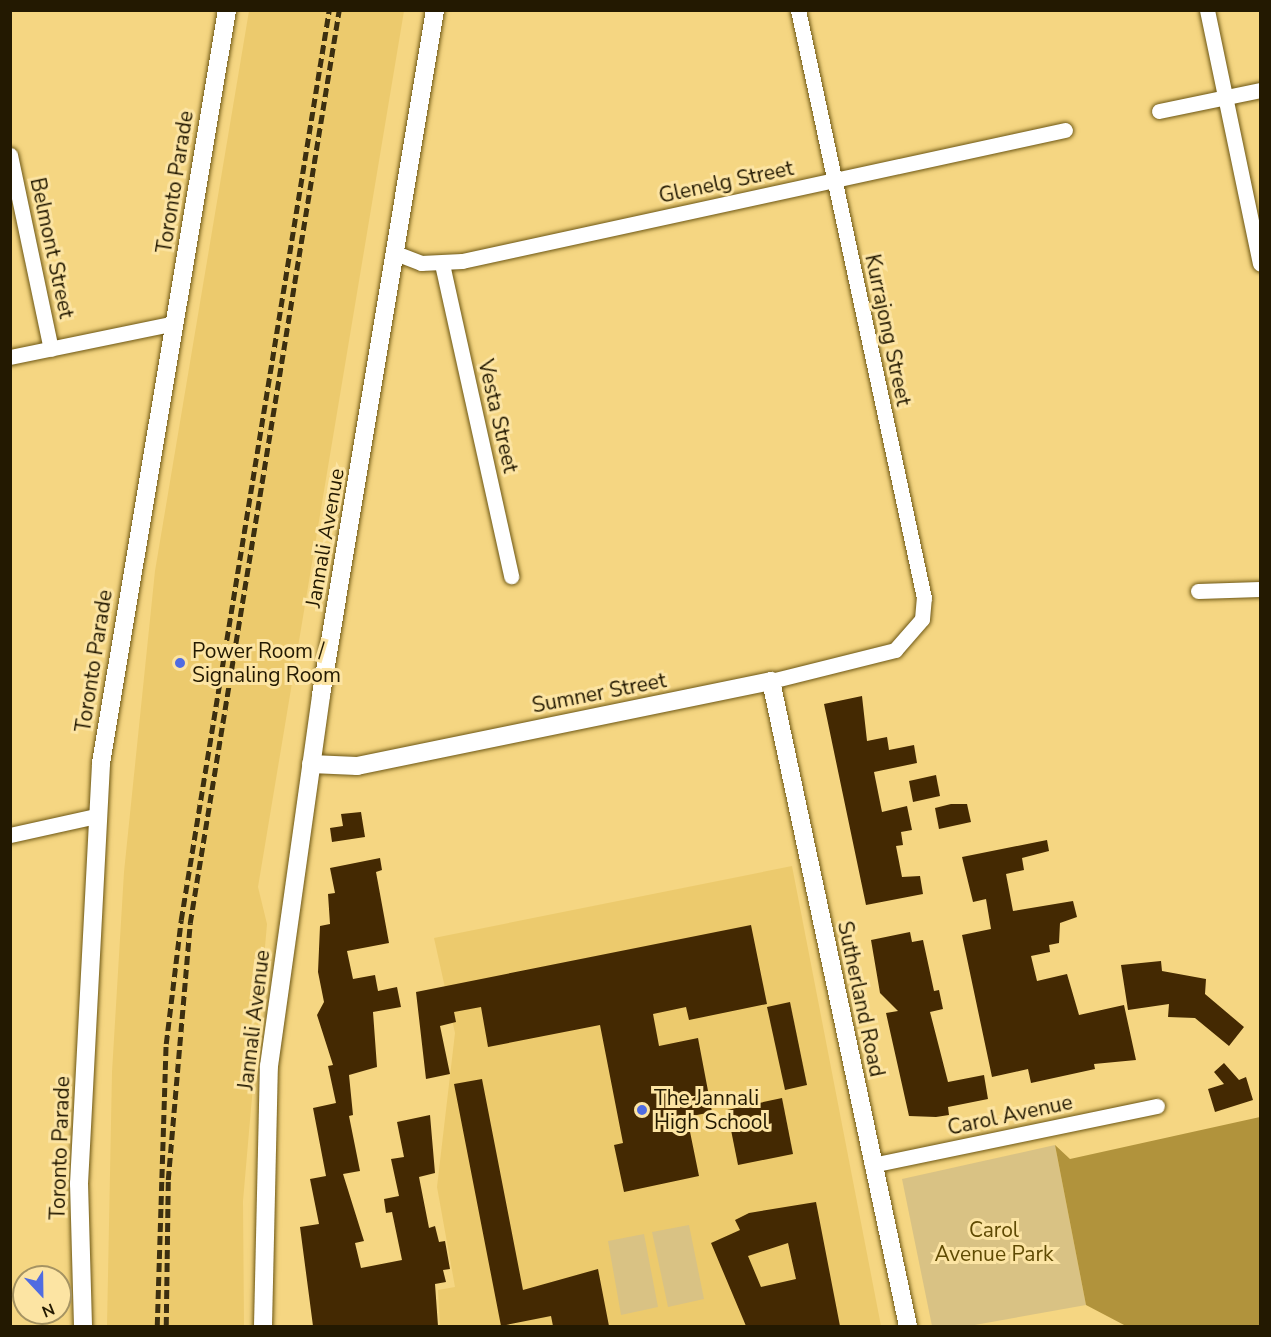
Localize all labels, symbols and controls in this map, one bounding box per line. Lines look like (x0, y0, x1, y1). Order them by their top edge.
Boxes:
street label: Toronto Parade (151, 109, 199, 255)
street label: Glenelg Street (657, 155, 795, 209)
street label: Belmont Street (25, 175, 79, 321)
street label: Kurrajong Street (860, 252, 916, 408)
street label: Vesta Street (473, 357, 523, 475)
street label: Jannali Avenue (300, 466, 350, 610)
street label: Toronto Parade (70, 588, 118, 734)
place label: Power Room / Signaling Room (192, 638, 341, 688)
marker: Power Room / Signaling Room (173, 656, 187, 670)
street label: Sumner Street (530, 668, 668, 718)
street label: Sutherland Road (832, 919, 890, 1079)
street label: Jannali Avenue (233, 949, 275, 1091)
street label: Toronto Parade (45, 1076, 75, 1220)
place label: The Jannali High School (654, 1085, 769, 1135)
street label: Carol Avenue (945, 1089, 1075, 1141)
marker: The Jannali High School (635, 1103, 649, 1117)
park label: Carol Avenue Park (935, 1217, 1053, 1267)
north arrow (12, 1265, 72, 1325)
text: N (38, 1297, 58, 1322)

